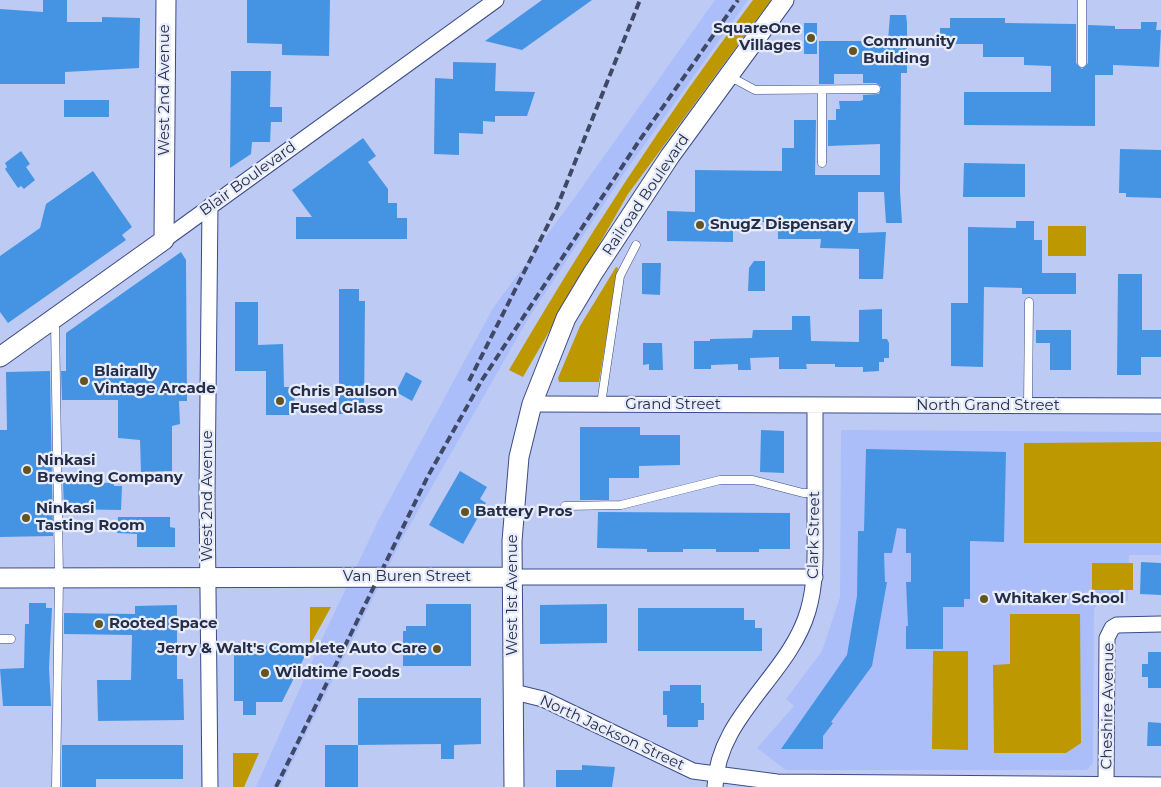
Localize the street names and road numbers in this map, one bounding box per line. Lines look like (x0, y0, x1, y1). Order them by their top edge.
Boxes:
street label: West 2nd Avenue (156, 24, 174, 156)
street label: Railroad Boulevard (599, 131, 693, 259)
street label: Blair Boulevard (196, 138, 300, 220)
street label: Grand Street (625, 396, 721, 414)
street label: North Grand Street (916, 397, 1060, 415)
street label: West 2nd Avenue (199, 430, 217, 562)
street label: Clark Street (804, 491, 824, 579)
street label: West 1st Avenue (504, 534, 522, 656)
street label: Van Buren Street (343, 568, 471, 586)
street label: Cheshire Avenue (1098, 642, 1118, 770)
street label: North Jackson Street (537, 692, 687, 774)

